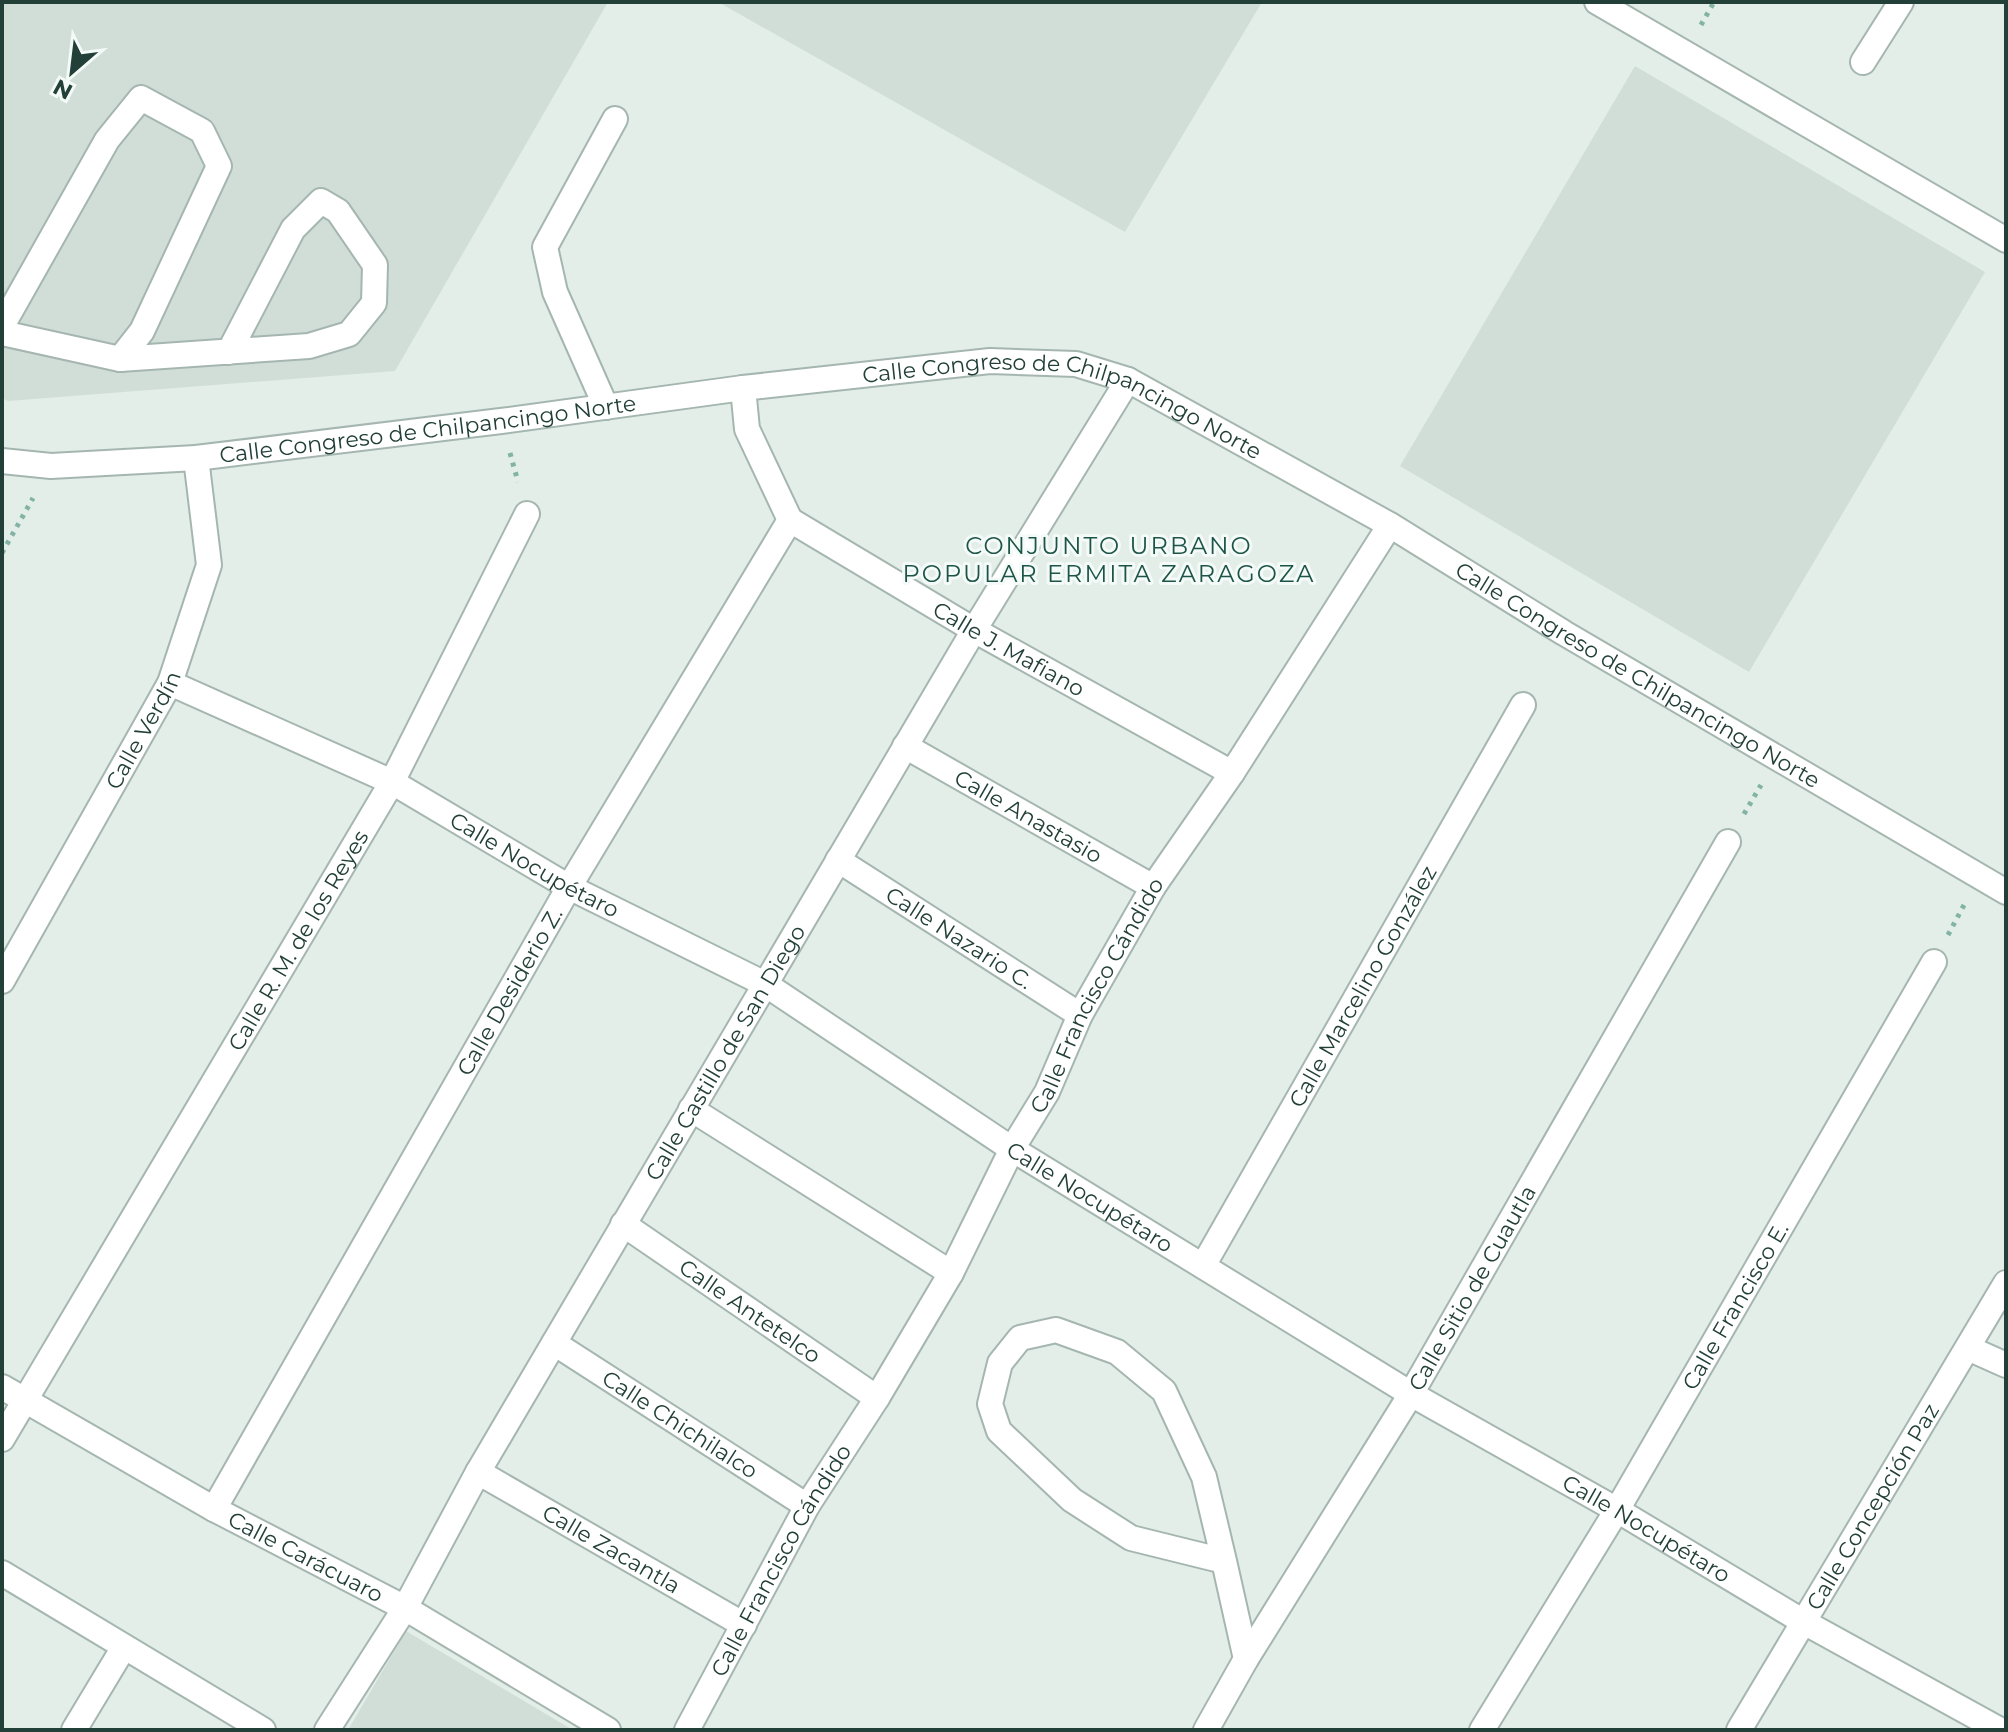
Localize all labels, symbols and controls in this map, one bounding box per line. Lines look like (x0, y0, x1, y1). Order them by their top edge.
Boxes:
north arrow (32, 32, 112, 112)
text: N (49, 73, 77, 105)
street label: Calle Congreso de Chilpancingo Norte (861, 348, 1266, 465)
street label: Calle Congreso de Chilpancingo Norte (218, 390, 638, 469)
district label: CONJUNTO URBANO POPULAR ERMITA ZARAGOZA (903, 531, 1315, 588)
street label: Calle Congreso de Chilpancingo Norte (1450, 556, 1825, 794)
street label: Calle J. Mafiano (928, 596, 1089, 703)
street label: Calle Verdín (100, 668, 187, 794)
street label: Calle Anastasio (950, 764, 1107, 869)
street label: Calle Nocupétaro (445, 806, 623, 924)
street label: Calle R. M. de los Reyes (223, 825, 375, 1056)
street label: Calle Marcelino González (1283, 861, 1443, 1112)
street label: Calle Francisco Cándido (1024, 872, 1170, 1118)
street label: Calle Nazario C. (880, 881, 1037, 995)
street label: Calle Desiderio Z. (451, 903, 569, 1081)
street label: Calle Castillo de San Diego (640, 920, 811, 1186)
street label: Calle Nocupétaro (1001, 1136, 1178, 1259)
street label: Calle Sitio de Cuautla (1403, 1181, 1542, 1396)
street label: Calle Francisco E. (1677, 1217, 1795, 1395)
street label: Calle Antetelco (674, 1254, 826, 1369)
street label: Calle Chichilalco (597, 1365, 763, 1485)
street label: Calle Concepción Paz (1801, 1399, 1945, 1615)
street label: Calle Francisco Cándido (705, 1439, 857, 1681)
street label: Calle Nocupétaro (1558, 1469, 1735, 1589)
street label: Calle Zacantla (537, 1499, 685, 1599)
street label: Calle Carácuaro (223, 1506, 388, 1608)

